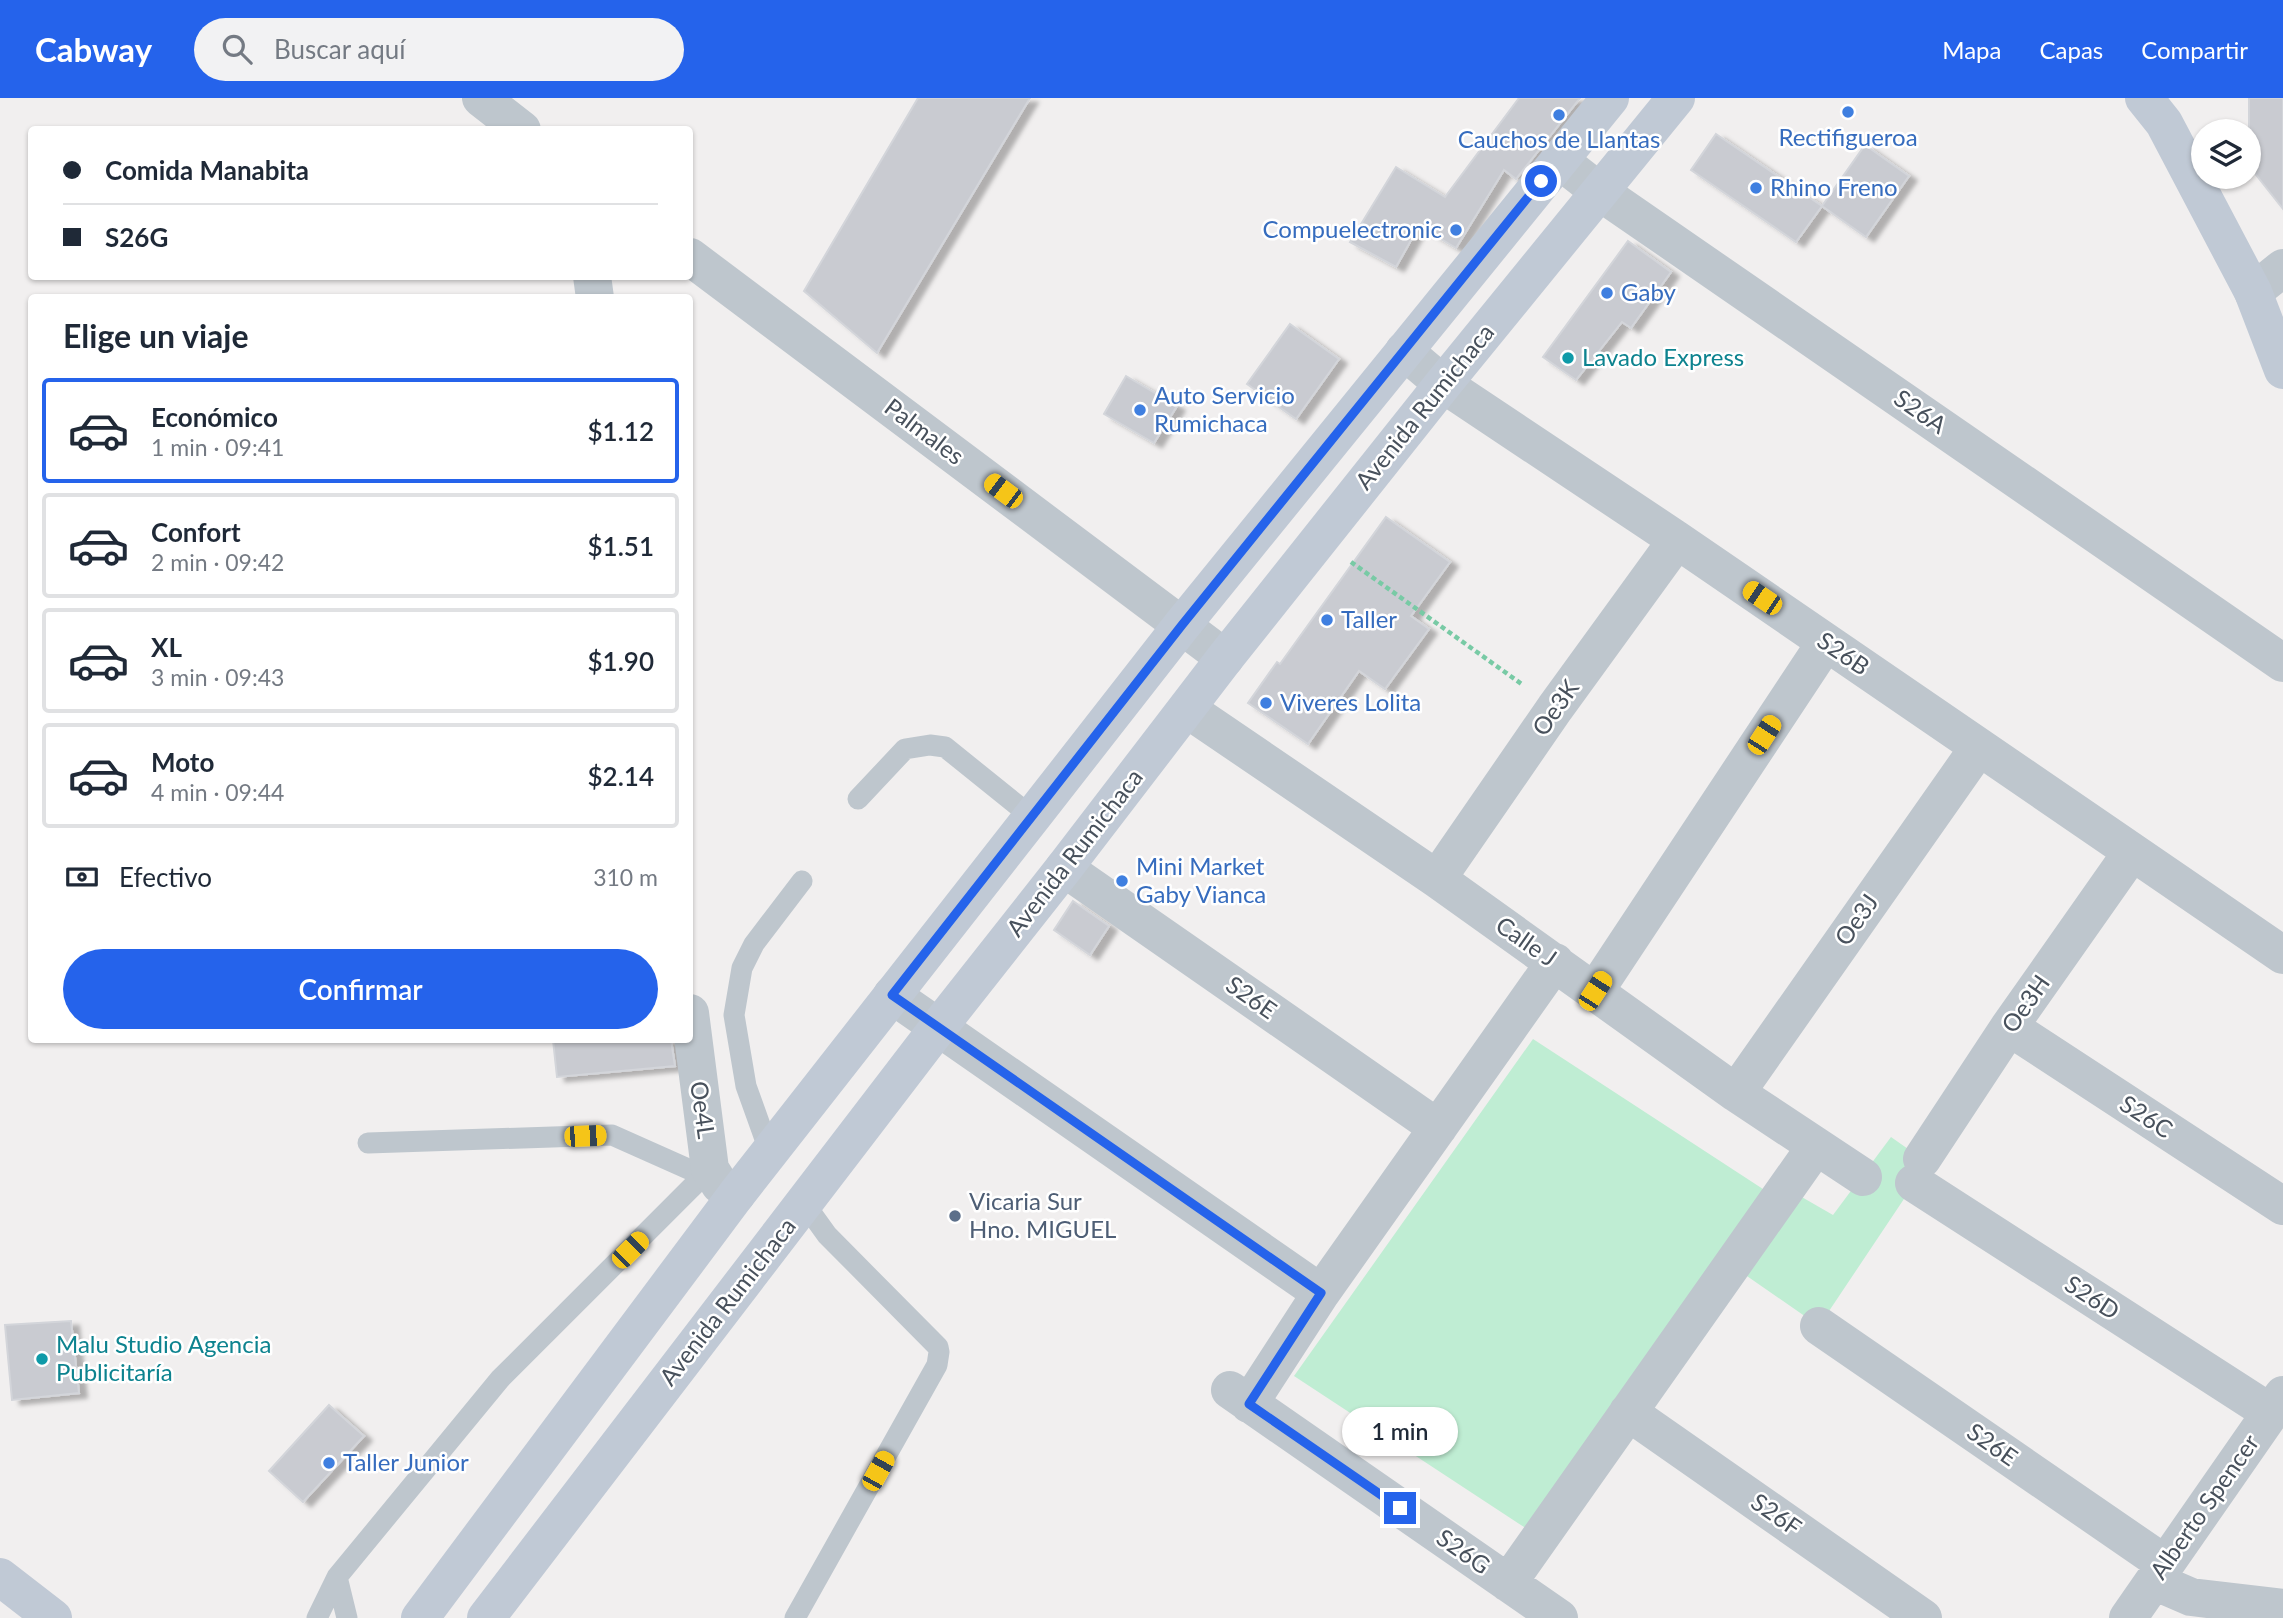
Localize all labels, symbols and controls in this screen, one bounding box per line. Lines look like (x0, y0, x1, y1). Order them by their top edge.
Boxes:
search box (194, 18, 684, 81)
text: Cabway (35, 29, 152, 69)
icon: search (218, 30, 256, 68)
text: Buscar aquí (274, 33, 405, 65)
text: Mapa (1942, 35, 2001, 64)
text: Capas (2039, 35, 2103, 64)
text: Compartir (2141, 35, 2248, 64)
marker: Rectifigueroa (1840, 104, 1856, 120)
marker: Cauchos de Llantas (1551, 107, 1567, 123)
map controls (2191, 119, 2261, 189)
button: layers (2191, 119, 2261, 189)
place label: Rectifigueroa (1778, 122, 1918, 151)
place label: Cauchos de Llantas (1458, 124, 1660, 153)
text: Comida Manabita (105, 154, 309, 186)
route start (1525, 165, 1557, 197)
place label: Rhino Freno (1770, 172, 1898, 201)
marker: Rhino Freno (1748, 180, 1764, 196)
place label: Compuelectronic (1262, 214, 1442, 243)
text: S26G (105, 221, 168, 253)
marker: Compuelectronic (1448, 222, 1464, 238)
place label: Gaby (1621, 277, 1677, 306)
marker: Gaby (1599, 285, 1615, 301)
text: Elige un viaje (63, 316, 248, 355)
street label: Avenida Rumichaca (1348, 318, 1499, 495)
place label: Lavado Express (1582, 342, 1744, 371)
marker: Lavado Express (1560, 350, 1576, 366)
place label: Auto Servicio Rumichaca (1154, 380, 1295, 437)
street label: S26A (1889, 383, 1953, 439)
street label: Palmales (879, 392, 970, 470)
icon: car (67, 399, 130, 462)
text: Económico (151, 401, 278, 433)
marker: Auto Servicio Rumichaca (1132, 402, 1148, 418)
text: $1.12 (588, 415, 654, 447)
text: 1 min · 09:41 (151, 433, 284, 461)
car (980, 470, 1027, 512)
icon: car (67, 514, 130, 577)
text: Confort (151, 516, 241, 548)
text: $1.51 (588, 530, 654, 562)
text: 2 min · 09:42 (151, 548, 284, 576)
car (1739, 578, 1786, 618)
place label: Taller (1341, 604, 1397, 633)
marker: Taller (1319, 612, 1335, 628)
street label: S26B (1812, 625, 1875, 681)
icon: car (67, 629, 130, 692)
text: XL (151, 631, 182, 663)
text: $1.90 (588, 645, 654, 677)
text: 3 min · 09:43 (151, 663, 284, 691)
street label: Oe3K (1525, 674, 1584, 741)
place label: Viveres Lolita (1280, 687, 1421, 716)
marker: Viveres Lolita (1258, 695, 1274, 711)
car (1744, 712, 1785, 758)
icon: car (67, 744, 130, 807)
text: Moto (151, 746, 214, 778)
text: $2.14 (588, 760, 654, 792)
street label: Avenida Rumichaca (1000, 763, 1148, 941)
text: 4 min · 09:44 (151, 778, 284, 806)
place label: Mini Market Gaby Vianca (1136, 851, 1266, 908)
icon: cash (63, 858, 101, 896)
text: Efectivo (119, 861, 212, 893)
text: 310 m (593, 863, 658, 891)
marker: Mini Market Gaby Vianca (1114, 873, 1130, 889)
street label: Oe3J (1828, 888, 1884, 950)
street label: Calle J (1491, 910, 1563, 972)
button: Confirmar (63, 949, 658, 1029)
car (1575, 968, 1616, 1014)
street label: S26E (1221, 969, 1283, 1024)
street label: Oe3H (1995, 969, 2055, 1038)
street label: Oe4L (685, 1079, 722, 1141)
street label: S26C (2115, 1088, 2179, 1143)
car (564, 1125, 607, 1147)
place label: Vicaria Sur Hno. MIGUEL (969, 1186, 1116, 1243)
marker: Vicaria Sur Hno. MIGUEL (947, 1208, 963, 1224)
street label: Avenida Rumichaca (653, 1212, 801, 1390)
car (608, 1228, 653, 1272)
street label: S26D (2060, 1268, 2126, 1325)
place label: Malu Studio Agencia Publicitaría (56, 1329, 271, 1386)
marker: Malu Studio Agencia Publicitaría (34, 1351, 50, 1367)
callout: 1 min (1342, 1406, 1458, 1456)
street label: S26E (1962, 1416, 2024, 1471)
text: 1 min (1372, 1417, 1428, 1445)
street label: Alberto Spencer (2143, 1428, 2265, 1584)
place label: Taller Junior (343, 1447, 469, 1476)
car (859, 1448, 898, 1494)
marker: Taller Junior (321, 1455, 337, 1471)
street label: S26F (1746, 1486, 1807, 1541)
route end (1384, 1492, 1416, 1524)
street label: S26G (1432, 1522, 1496, 1579)

